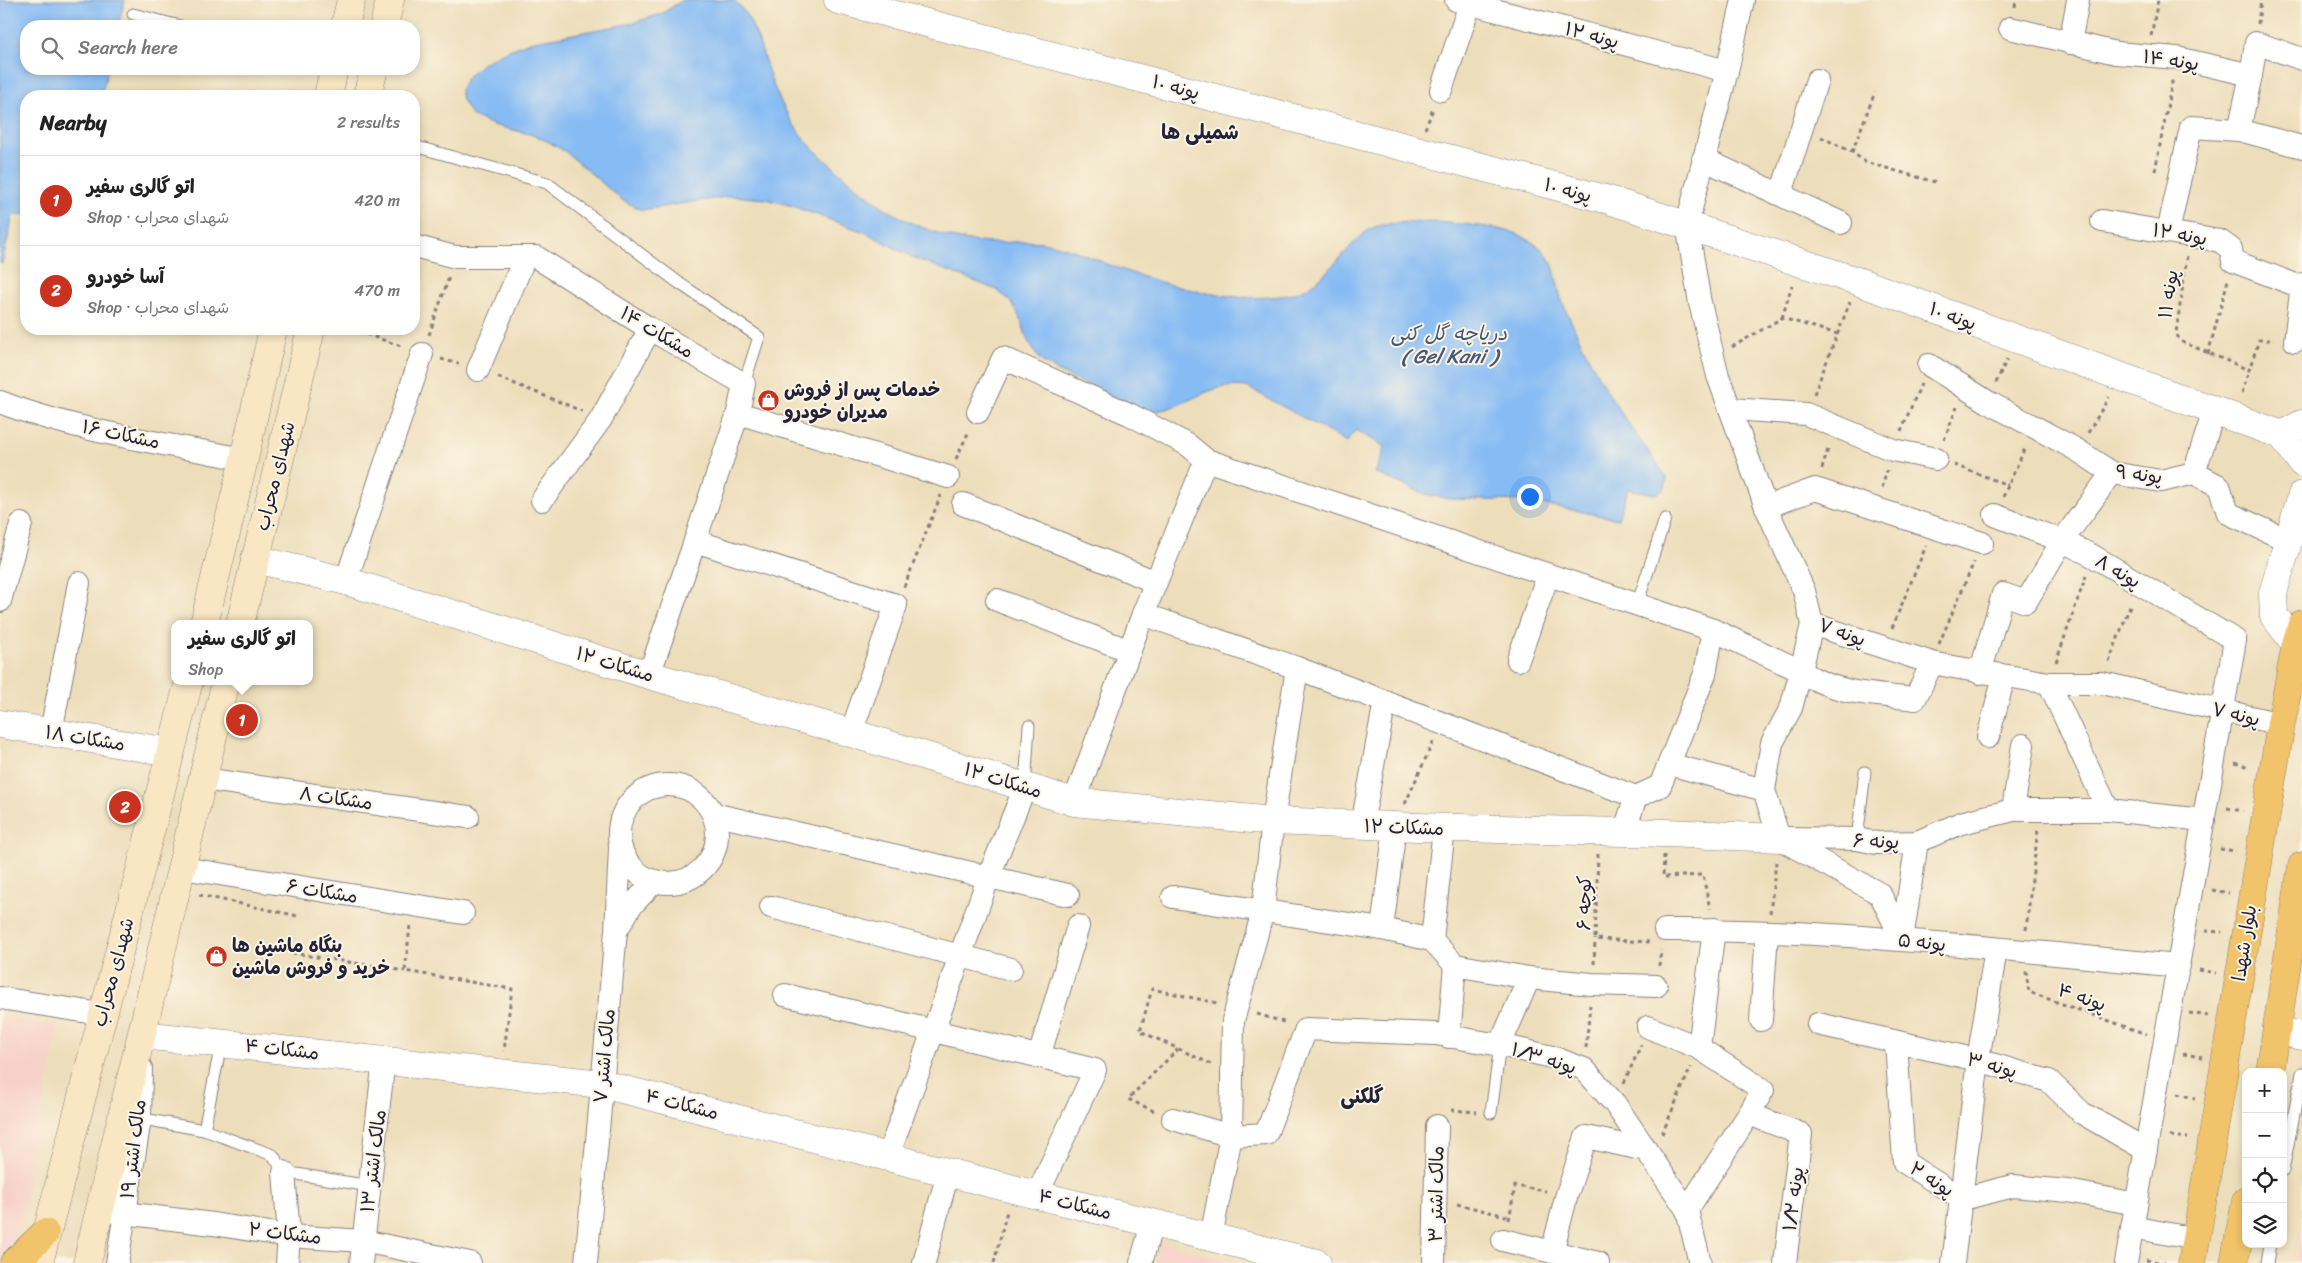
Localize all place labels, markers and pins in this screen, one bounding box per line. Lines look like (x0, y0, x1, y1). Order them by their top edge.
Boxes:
place label: خدمات پس از فروش مدیران خودرو (782, 373, 940, 428)
shop icon: خدمات پس از فروش مدیران خودرو (756, 388, 780, 412)
pin: 1 (226, 701, 258, 739)
pin: 2 (109, 788, 141, 826)
place label: بنگاه ماشین ها خرید و فروش ماشین (232, 929, 390, 984)
shop icon: بنگاه ماشین ها خرید و فروش ماشین (204, 944, 228, 968)

